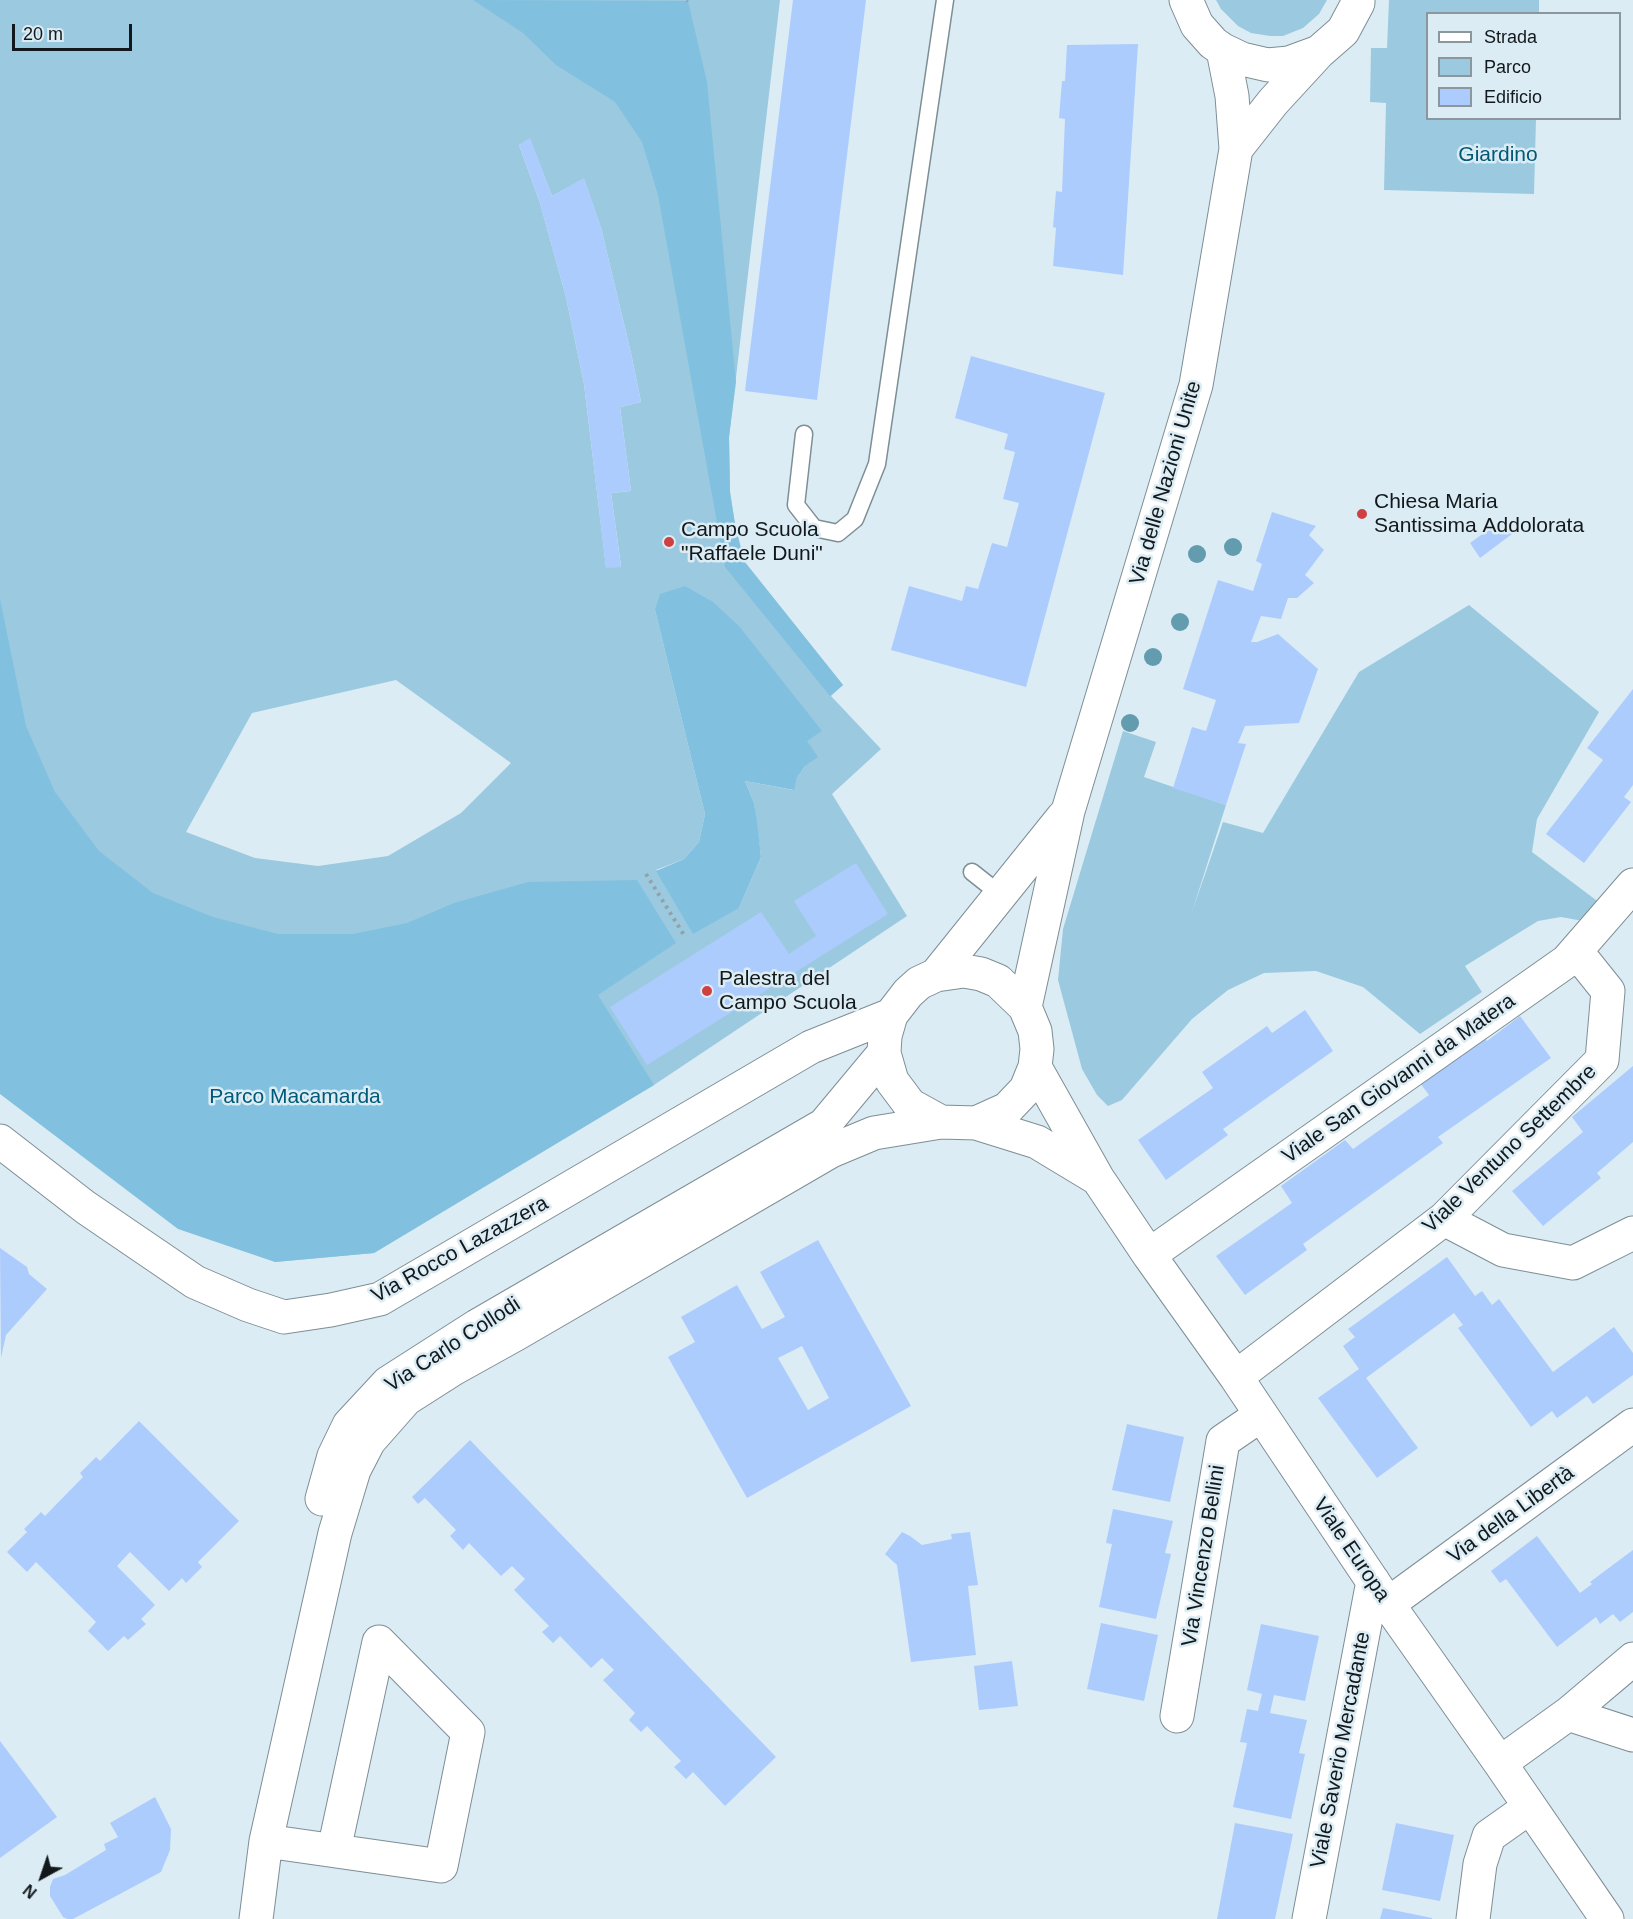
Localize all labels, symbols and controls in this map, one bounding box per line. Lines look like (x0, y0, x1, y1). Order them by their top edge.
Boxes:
scale bar (15, 12, 135, 50)
legend (1426, 12, 1621, 120)
text: 20 m (23, 24, 63, 44)
text: Strada (1484, 27, 1537, 47)
text: Parco (1484, 57, 1531, 77)
text: Edificio (1484, 87, 1542, 107)
park label: Giardino (1458, 142, 1538, 168)
street label: Via delle Nazioni Unite (1125, 378, 1207, 588)
place label: Chiesa Maria Santissima Addolorata (1374, 489, 1584, 539)
marker: Chiesa Maria Santissima Addolorata (1355, 507, 1369, 521)
place label: Campo Scuola "Raffaele Duni" (681, 517, 823, 567)
marker: Campo Scuola "Raffaele Duni" (662, 535, 676, 549)
place label: Palestra del Campo Scuola (719, 966, 857, 1016)
marker: Palestra del Campo Scuola (700, 984, 714, 998)
street label: Viale San Giovanni da Matera (1278, 989, 1520, 1169)
street label: Viale Ventuno Settembre (1418, 1059, 1602, 1239)
park label: Parco Macamarda (209, 1084, 381, 1110)
street label: Via Rocco Lazazzera (367, 1191, 553, 1309)
street label: Via Carlo Collodi (381, 1292, 525, 1398)
street label: Via della Libertà (1443, 1461, 1579, 1569)
street label: Via Vincenzo Bellini (1177, 1463, 1231, 1649)
street label: Viale Europa (1307, 1493, 1395, 1607)
street label: Viale Saverio Mercadante (1306, 1630, 1376, 1870)
north arrow (12, 1847, 72, 1907)
text: N (20, 1881, 40, 1901)

